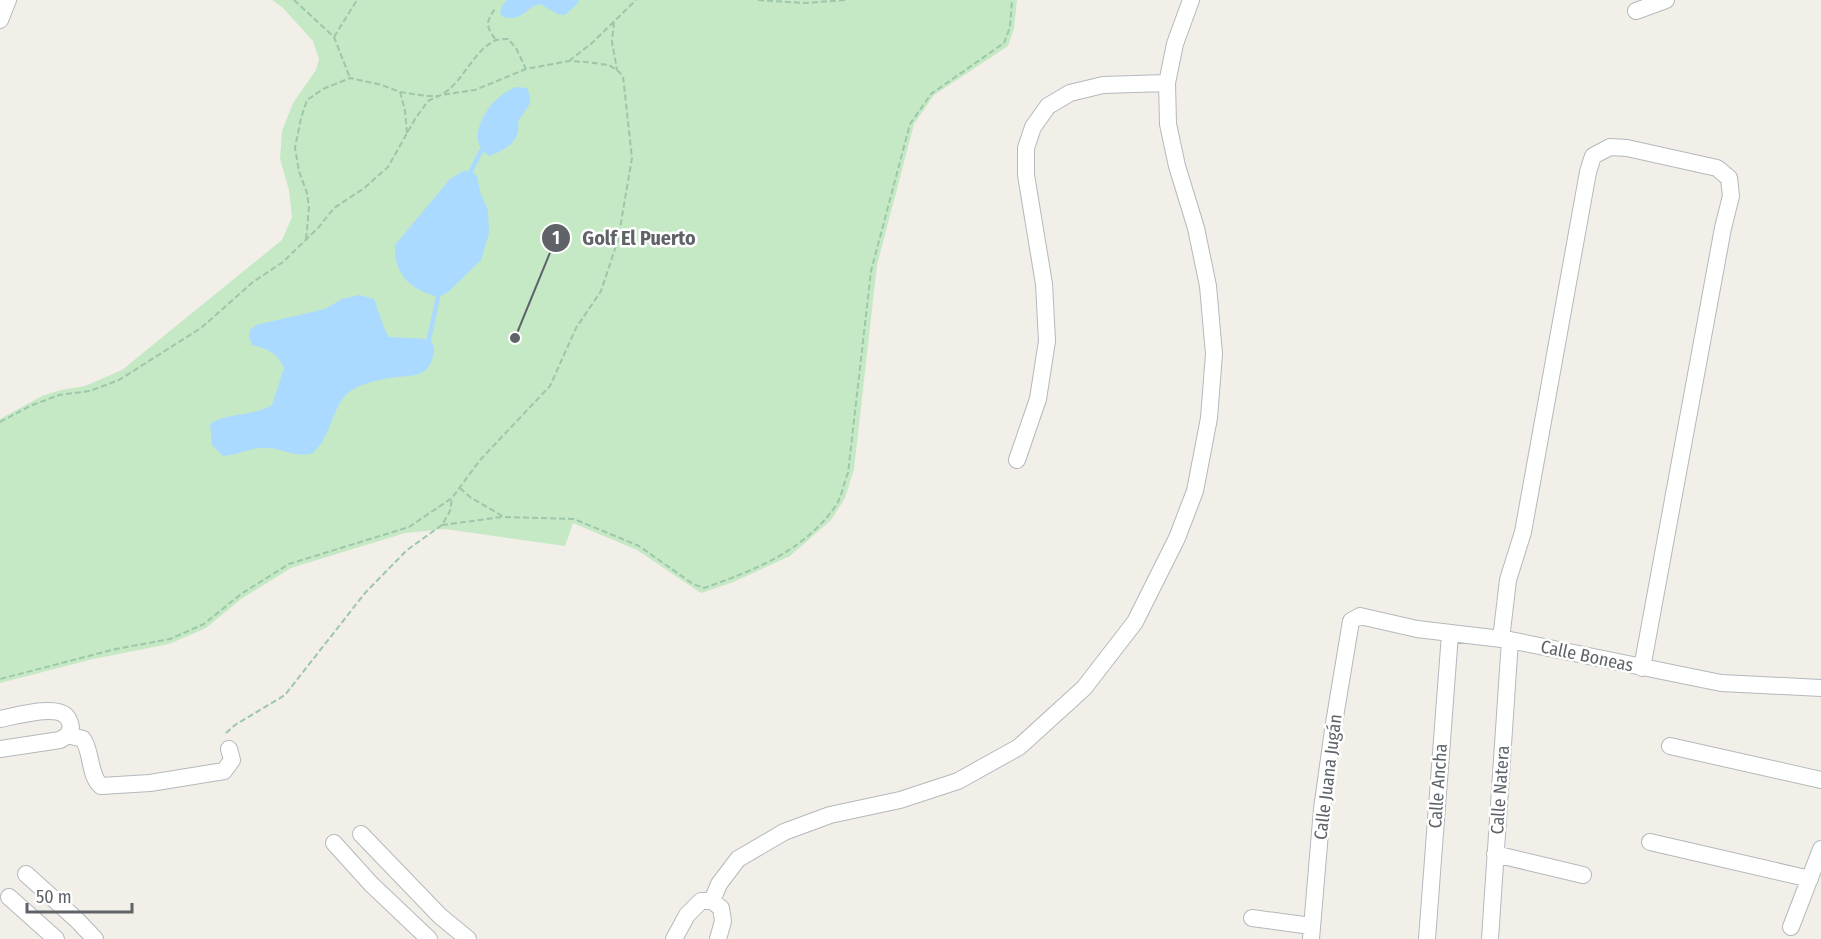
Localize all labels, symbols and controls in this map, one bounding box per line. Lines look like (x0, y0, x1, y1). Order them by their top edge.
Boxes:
callout: Golf El Puerto (541, 219, 708, 257)
text: Golf El Puerto (582, 226, 696, 250)
text: 1 (552, 227, 560, 249)
street label: Calle Boneas (1539, 635, 1636, 677)
street label: Calle Juana Jugán (1309, 713, 1347, 841)
street label: Calle Ancha (1424, 743, 1452, 829)
street label: Calle Natera (1486, 745, 1514, 835)
scale bar (27, 876, 132, 914)
text: 50 m (36, 886, 72, 908)

